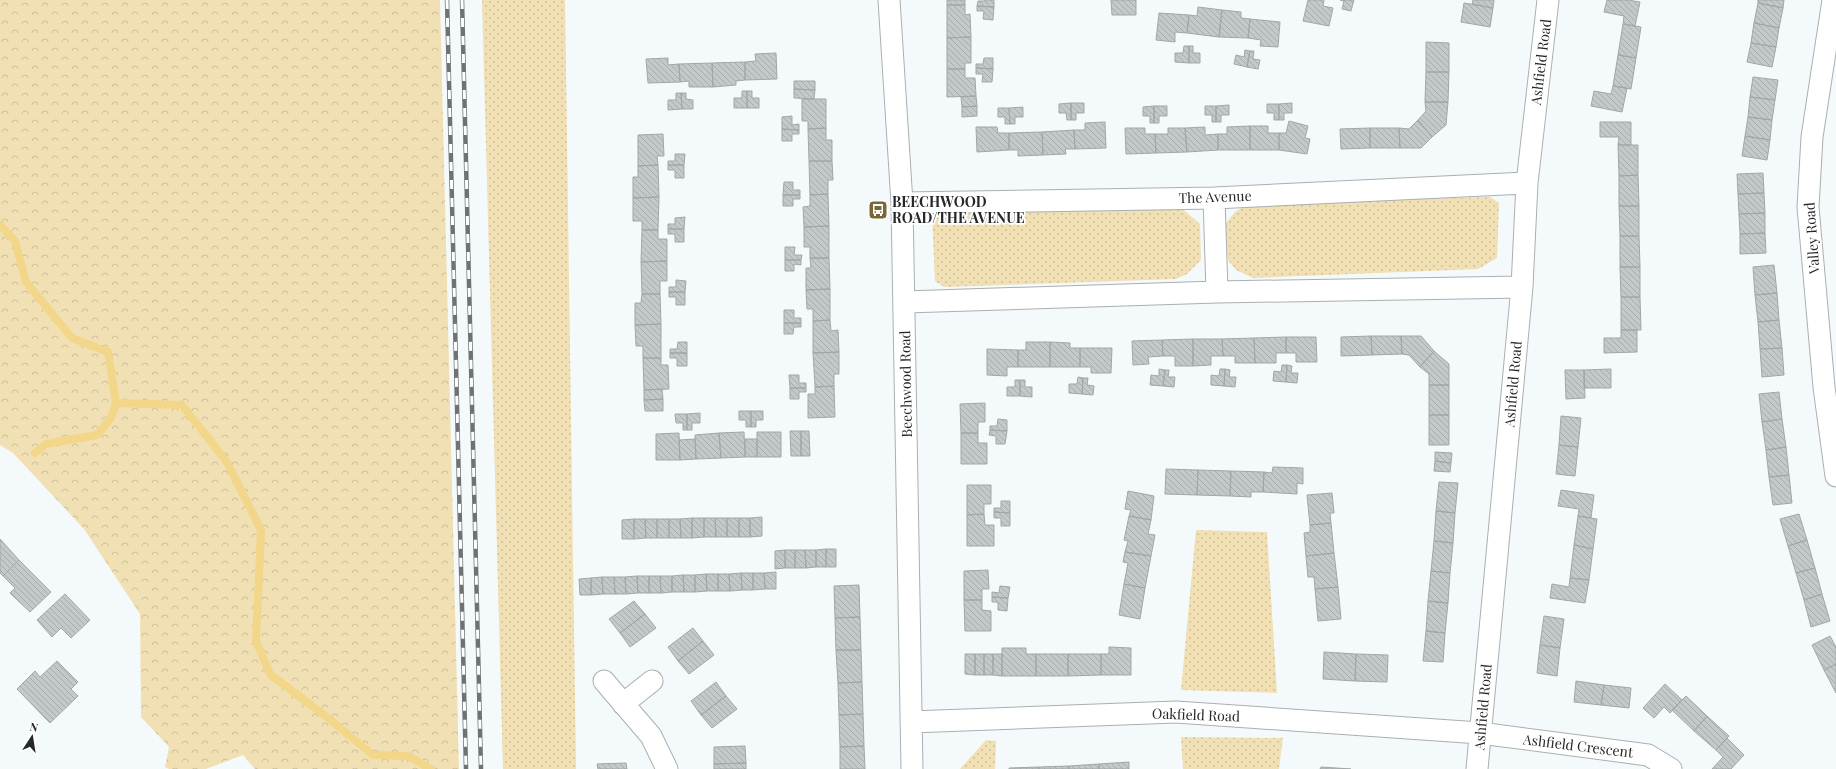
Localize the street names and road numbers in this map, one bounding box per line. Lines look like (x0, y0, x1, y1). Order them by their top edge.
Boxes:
street label: Ashfield Road (1526, 18, 1555, 107)
street label: The Avenue (1178, 186, 1252, 207)
street label: Valley Road (1800, 202, 1824, 275)
street label: Beechwood Road (895, 330, 916, 438)
street label: Ashfield Road (1499, 340, 1526, 429)
street label: Ashfield Road (1469, 663, 1496, 752)
street label: Oakfield Road (1152, 703, 1240, 726)
street label: Ashfield Crescent (1521, 729, 1635, 762)

